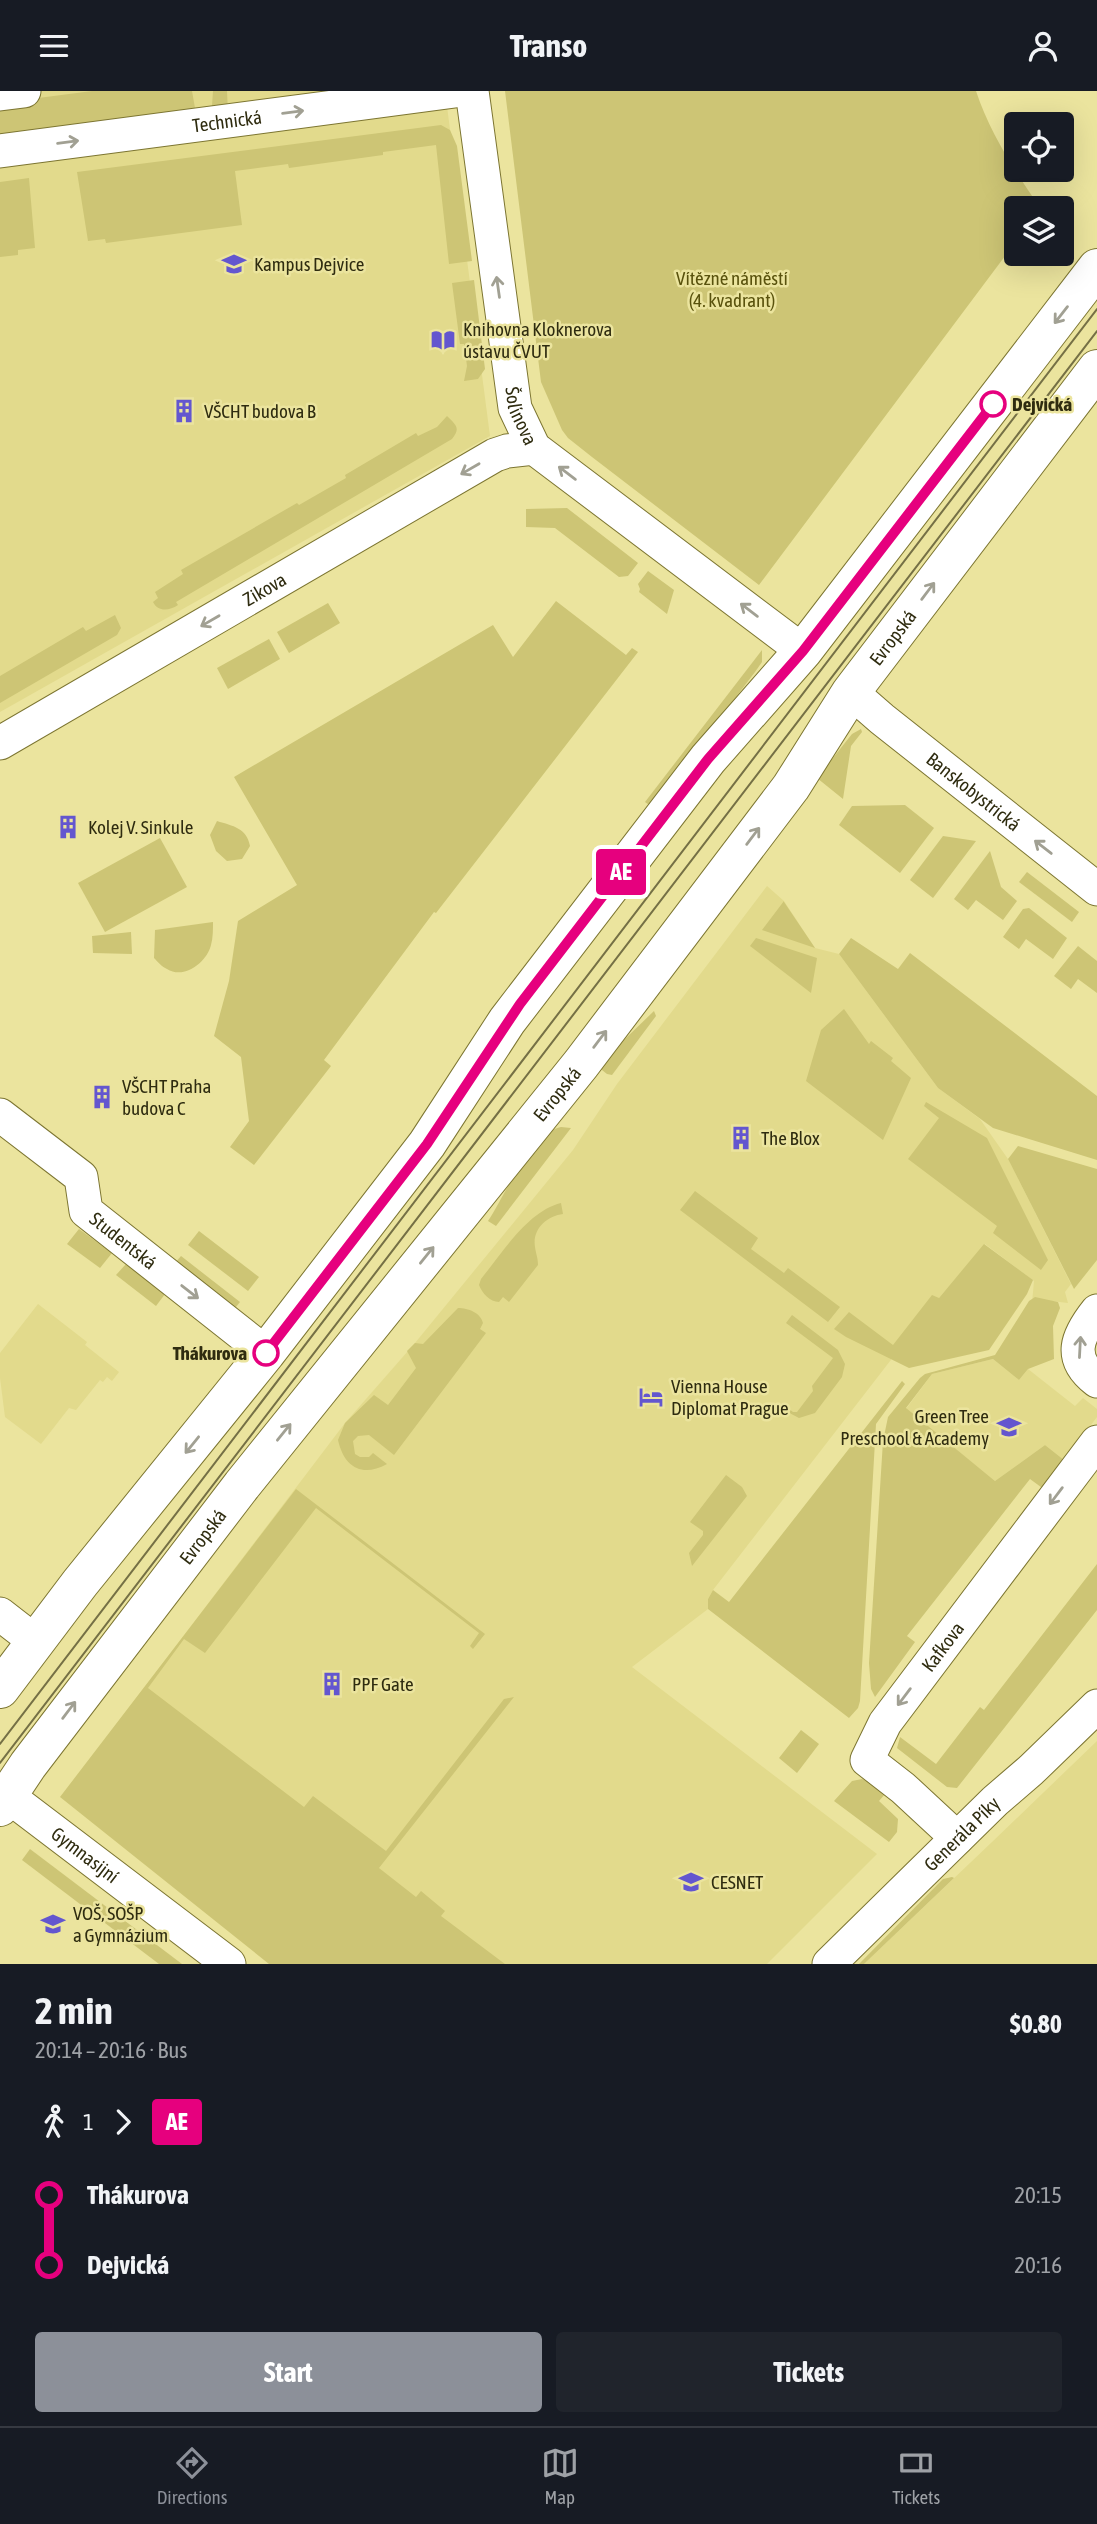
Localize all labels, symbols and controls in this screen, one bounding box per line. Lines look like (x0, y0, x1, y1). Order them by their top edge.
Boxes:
icon: menu (35, 27, 73, 65)
text: Transo (510, 27, 587, 64)
icon: person (1024, 27, 1062, 65)
street label: Technická (191, 106, 263, 137)
one-way arrow (281, 106, 304, 119)
map controls (1004, 112, 1074, 266)
button: locate (1004, 112, 1074, 182)
one-way arrow (56, 135, 78, 148)
button: layers (1004, 196, 1074, 266)
school or university icon: Kampus Dejvice (220, 250, 248, 278)
place label: Kampus Dejvice (254, 253, 364, 275)
park label: Vítězné náměstí (4. kvadrant) (676, 267, 788, 311)
one-way arrow (491, 277, 504, 299)
one-way arrow (1053, 305, 1068, 324)
place label: Knihovna Kloknerova ústavu ČVUT (463, 318, 612, 362)
library icon: Knihovna Kloknerova ústavu ČVUT (429, 326, 457, 354)
street label: Šolínova (501, 385, 542, 448)
marker: Dejvická (980, 391, 1006, 417)
place label: Dejvická (1012, 393, 1072, 415)
building icon: VŠCHT budova B (170, 397, 198, 425)
place label: VŠCHT budova B (204, 400, 316, 422)
one-way arrow (460, 463, 481, 476)
one-way arrow (558, 466, 577, 481)
street label: Zikova (239, 568, 290, 610)
one-way arrow (921, 582, 936, 601)
one-way arrow (739, 603, 758, 618)
street label: Evropská (865, 606, 921, 669)
one-way arrow (200, 614, 220, 628)
street label: Banskobystrická (922, 748, 1025, 835)
building icon: Kolej V. Sinkule (54, 813, 82, 841)
place label: Kolej V. Sinkule (88, 816, 193, 838)
one-way arrow (746, 827, 761, 845)
one-way arrow (1035, 839, 1053, 854)
line badge: AE (590, 849, 652, 895)
text: AE (610, 858, 632, 885)
one-way arrow (592, 1030, 607, 1049)
street label: Evropská (528, 1062, 585, 1126)
place label: VŠCHT Praha budova C (122, 1075, 211, 1119)
building icon: VŠCHT Praha budova C (88, 1083, 116, 1111)
building icon: The Blox (727, 1124, 755, 1152)
place label: The Blox (761, 1127, 820, 1149)
street label: Studentská (86, 1207, 161, 1274)
one-way arrow (419, 1246, 434, 1264)
one-way arrow (180, 1285, 198, 1300)
one-way arrow (1074, 1336, 1087, 1359)
marker: Thákurova (253, 1340, 279, 1366)
place label: Thákurova (173, 1342, 247, 1364)
place label: Vienna House Diplomat Prague (671, 1375, 789, 1419)
hotel icon: Vienna House Diplomat Prague (637, 1383, 665, 1411)
place label: Green Tree Preschool & Academy (840, 1405, 989, 1449)
school or university icon: Green Tree Preschool & Academy (995, 1413, 1023, 1441)
one-way arrow (277, 1424, 292, 1442)
one-way arrow (185, 1435, 200, 1453)
one-way arrow (1049, 1486, 1063, 1505)
street label: Evropská (175, 1505, 231, 1568)
street label: Kafkova (917, 1618, 968, 1676)
building icon: PPF Gate (318, 1670, 346, 1698)
place label: PPF Gate (352, 1673, 414, 1695)
one-way arrow (897, 1688, 912, 1706)
one-way arrow (62, 1702, 77, 1720)
street label: Generála Píky (920, 1792, 1004, 1875)
street label: Gymnasijní (47, 1822, 123, 1887)
school or university icon: CESNET (677, 1868, 705, 1896)
place label: CESNET (711, 1871, 764, 1893)
place label: VOŠ, SOŠP a Gymnázium (73, 1902, 168, 1946)
school or university icon: VOŠ, SOŠP a Gymnázium (39, 1910, 67, 1938)
text: 2 min (35, 1989, 113, 2032)
text: $0.80 (1010, 2009, 1062, 2039)
text: 20:14 – 20:16 · Bus (35, 2037, 187, 2063)
icon: walk (35, 2103, 73, 2141)
icon: forward (104, 2103, 142, 2141)
text: AE (166, 2108, 188, 2135)
text: 1 (83, 2109, 94, 2135)
text: Thákurova (87, 2180, 189, 2210)
text: 20:15 (1014, 2182, 1062, 2208)
text: Dejvická (87, 2250, 169, 2280)
text: 20:16 (1014, 2252, 1062, 2278)
button: Start (35, 2332, 542, 2412)
button: Tickets (556, 2332, 1062, 2412)
tab: Directions (157, 2444, 228, 2508)
tab: Map (541, 2444, 579, 2508)
tab: Tickets (892, 2444, 940, 2508)

